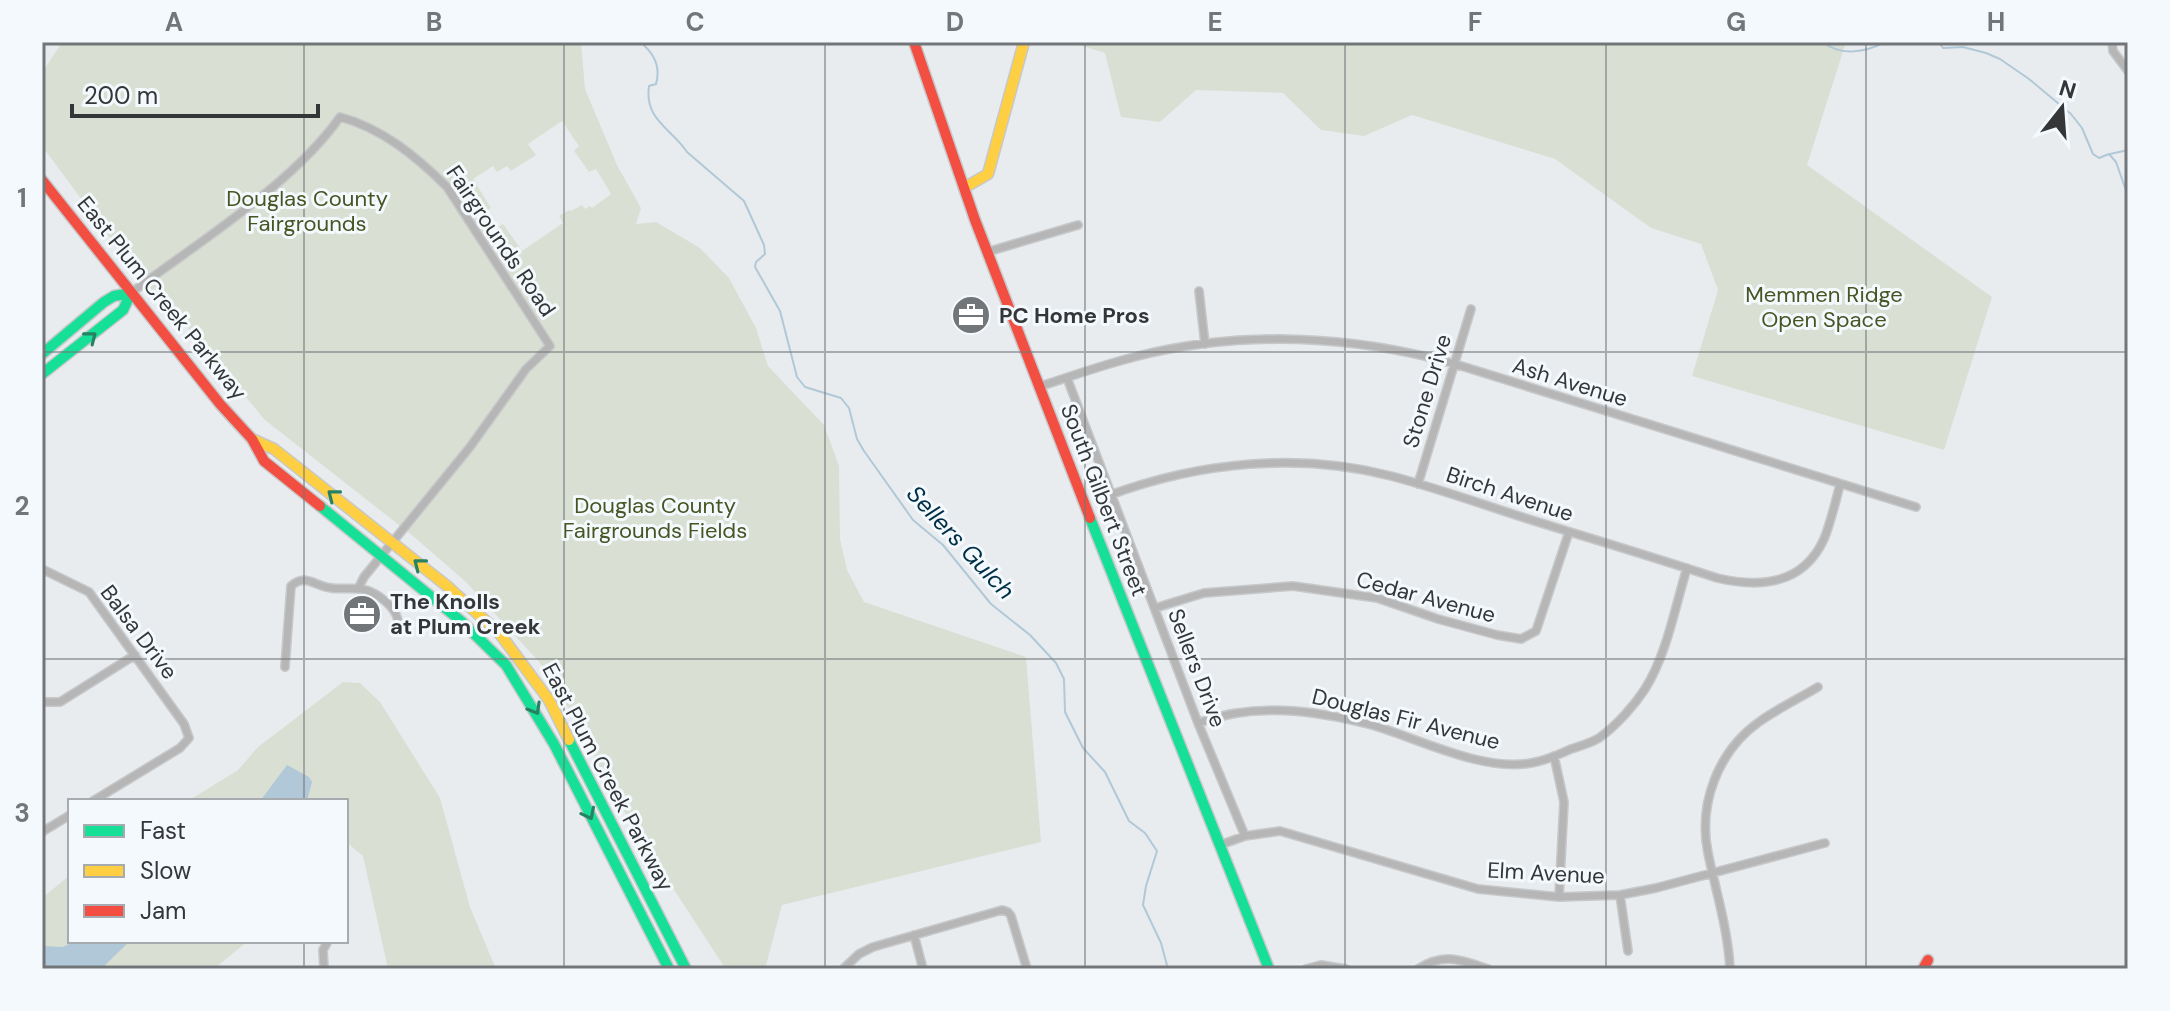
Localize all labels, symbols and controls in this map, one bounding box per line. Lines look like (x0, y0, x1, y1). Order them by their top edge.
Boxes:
text: A (165, 5, 183, 39)
text: B (426, 5, 442, 39)
text: C (685, 5, 705, 39)
text: D (946, 5, 964, 39)
text: E (1207, 5, 1223, 39)
text: F (1468, 5, 1482, 39)
text: G (1726, 5, 1746, 39)
text: H (1987, 5, 2005, 39)
scale bar (72, 68, 318, 118)
north arrow (2022, 68, 2102, 148)
text: N (2056, 73, 2080, 106)
text: 200 m (84, 80, 158, 111)
street label: Fairgrounds Road (440, 160, 562, 322)
text: 1 (17, 181, 27, 215)
park label: Douglas County Fairgrounds (226, 184, 388, 238)
street label: East Plum Creek Parkway (71, 190, 253, 406)
park label: Memmen Ridge Open Space (1745, 280, 1903, 334)
office icon: PC Home Pros (950, 294, 992, 336)
place label: PC Home Pros (999, 301, 1150, 330)
street label: Stone Drive (1396, 331, 1458, 451)
one-way arrow (82, 332, 96, 346)
street label: Ash Avenue (1509, 351, 1631, 413)
street label: South Gilbert Street (1054, 400, 1154, 600)
street label: Birch Avenue (1443, 460, 1577, 528)
water label: Sellers Gulch (900, 478, 1022, 606)
text: 2 (14, 489, 30, 523)
one-way arrow (328, 490, 342, 505)
park label: Douglas County Fairgrounds Fields (563, 491, 747, 545)
one-way arrow (413, 559, 428, 573)
street label: Cedar Avenue (1353, 565, 1499, 629)
street label: Balsa Drive (94, 579, 184, 685)
place label: The Knolls at Plum Creek (390, 587, 541, 641)
office icon: The Knolls at Plum Creek (341, 593, 383, 635)
street label: Sellers Drive (1161, 605, 1233, 731)
street label: East Plum Creek Parkway (536, 658, 680, 896)
street label: Douglas Fir Avenue (1309, 682, 1503, 756)
one-way arrow (525, 701, 541, 715)
text: 3 (14, 796, 30, 830)
legend (68, 799, 348, 943)
one-way arrow (580, 805, 595, 820)
text: Fast (140, 815, 186, 846)
text: Slow (140, 855, 191, 886)
street label: Elm Avenue (1487, 855, 1605, 891)
text: Jam (140, 895, 186, 926)

